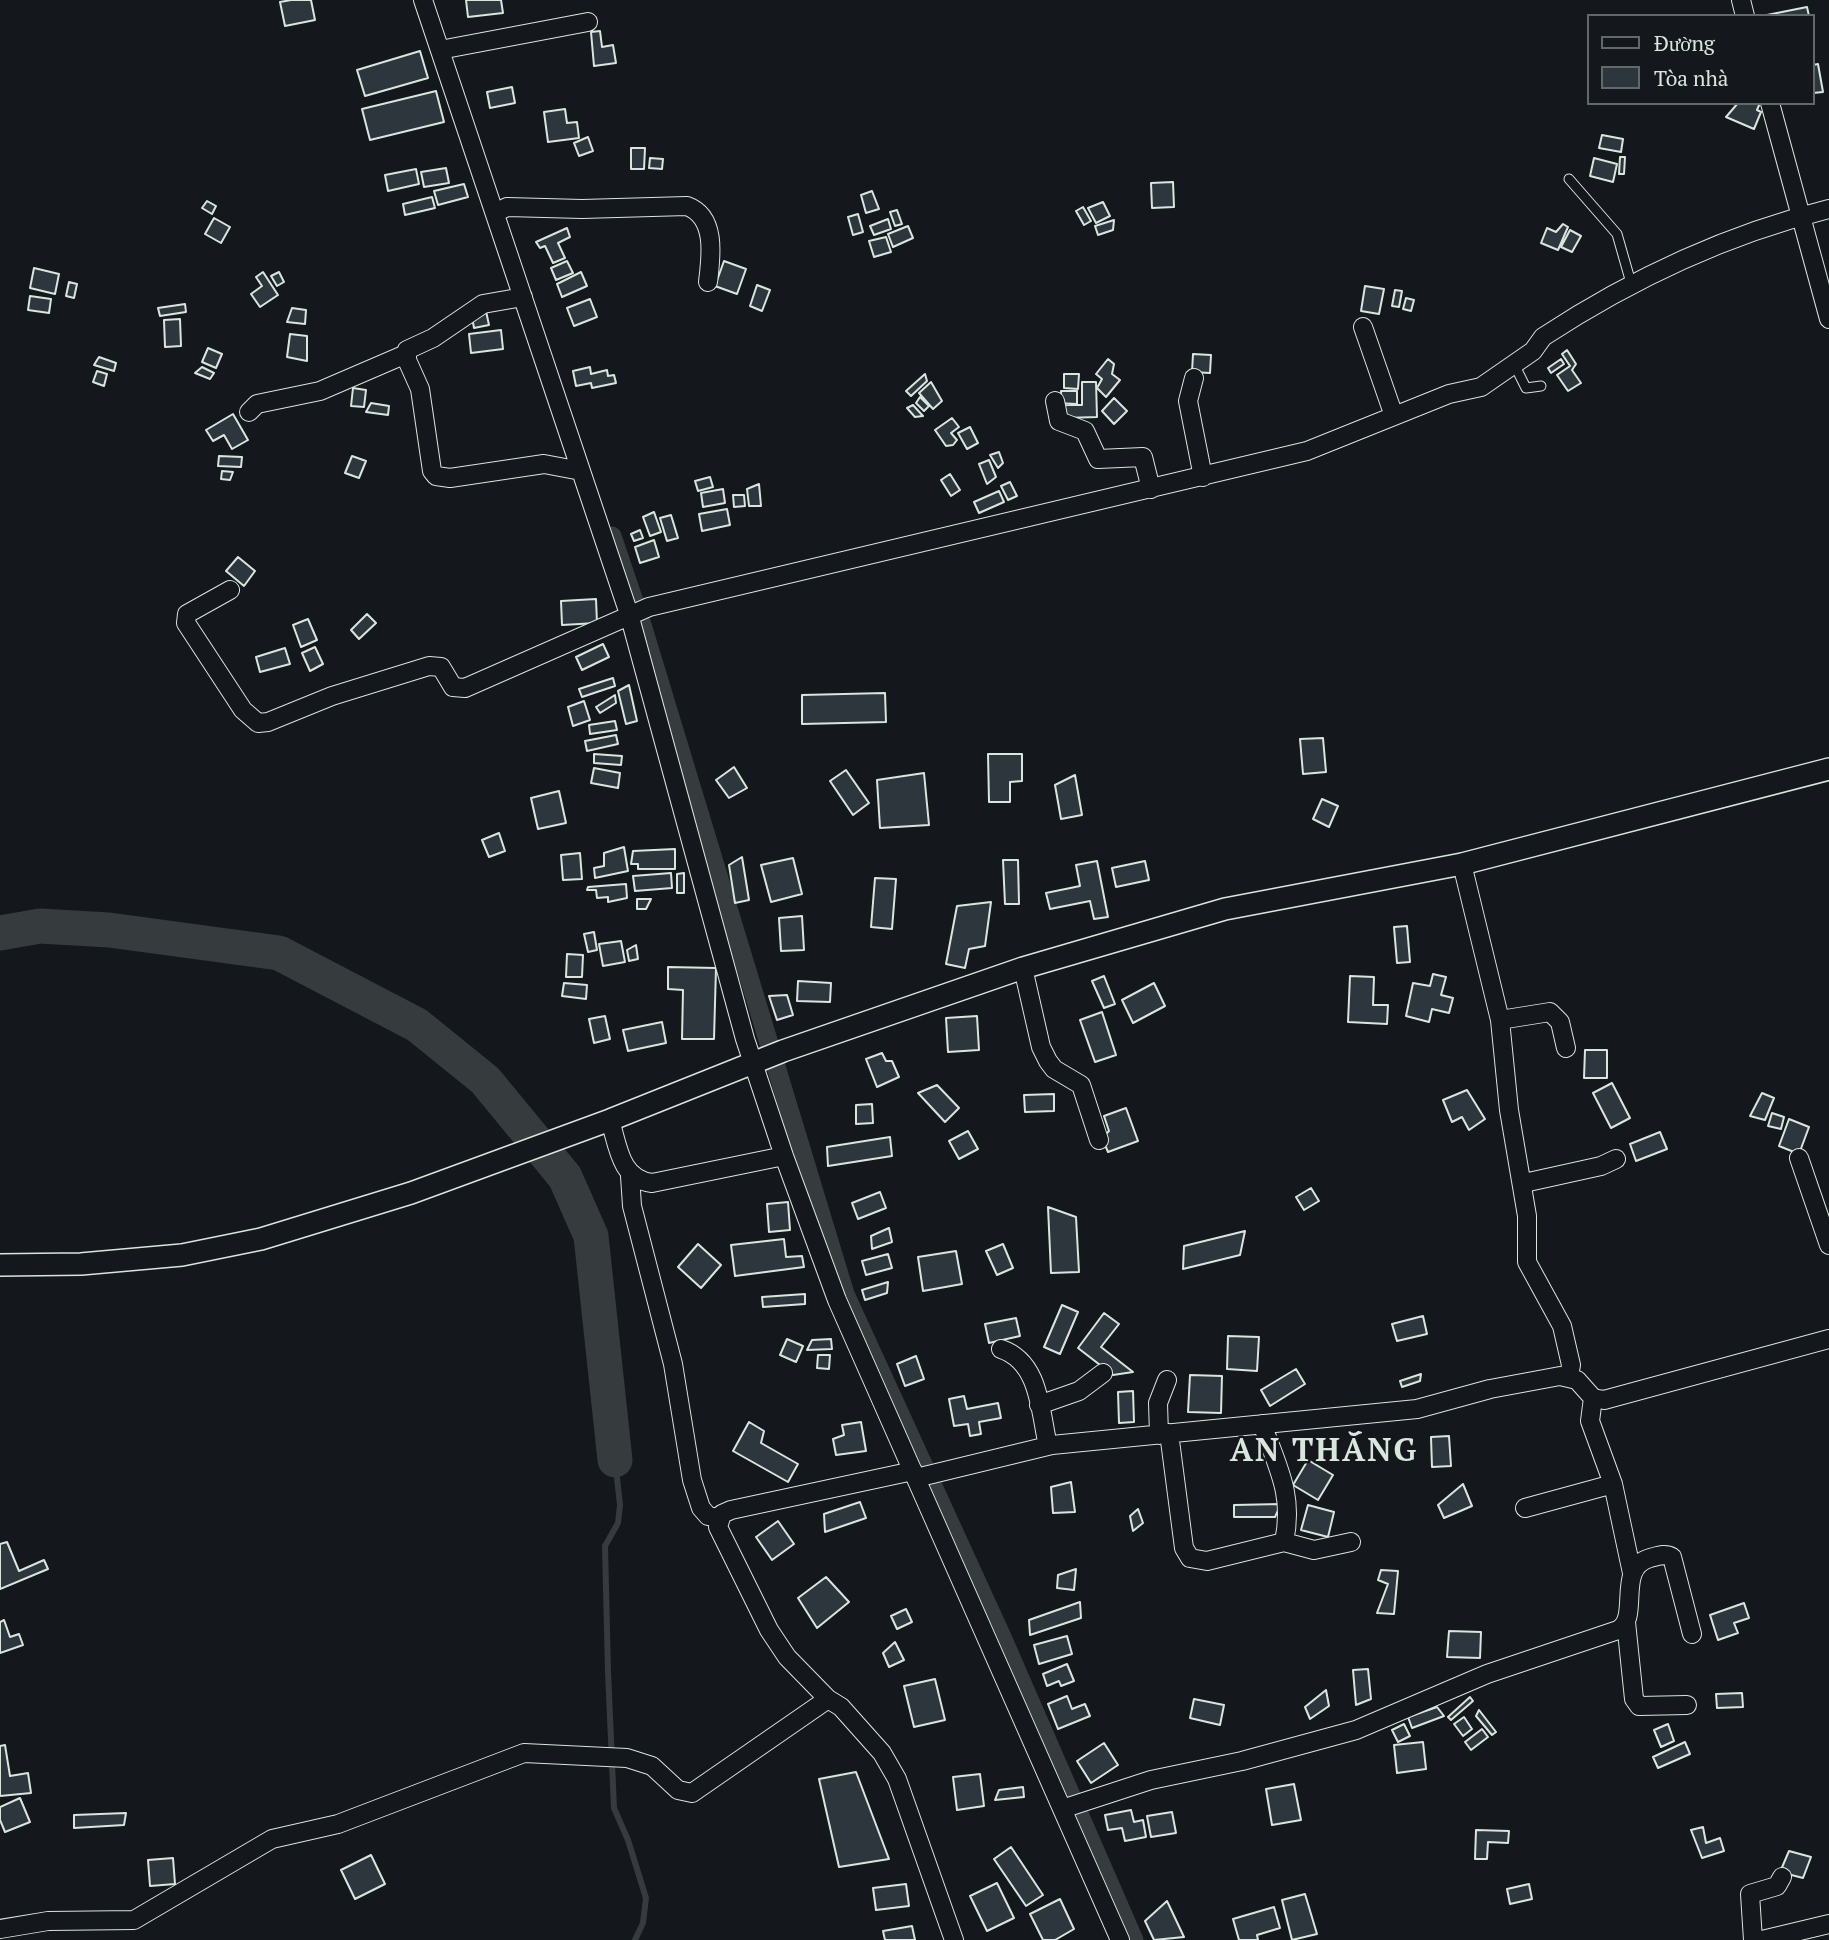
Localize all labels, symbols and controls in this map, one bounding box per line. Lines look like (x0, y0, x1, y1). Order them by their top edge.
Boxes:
legend (1588, 14, 1815, 105)
text: Đường (1654, 29, 1715, 57)
text: Tòa nhà (1654, 64, 1728, 92)
district label: AN THẮNG (1231, 1433, 1417, 1471)

